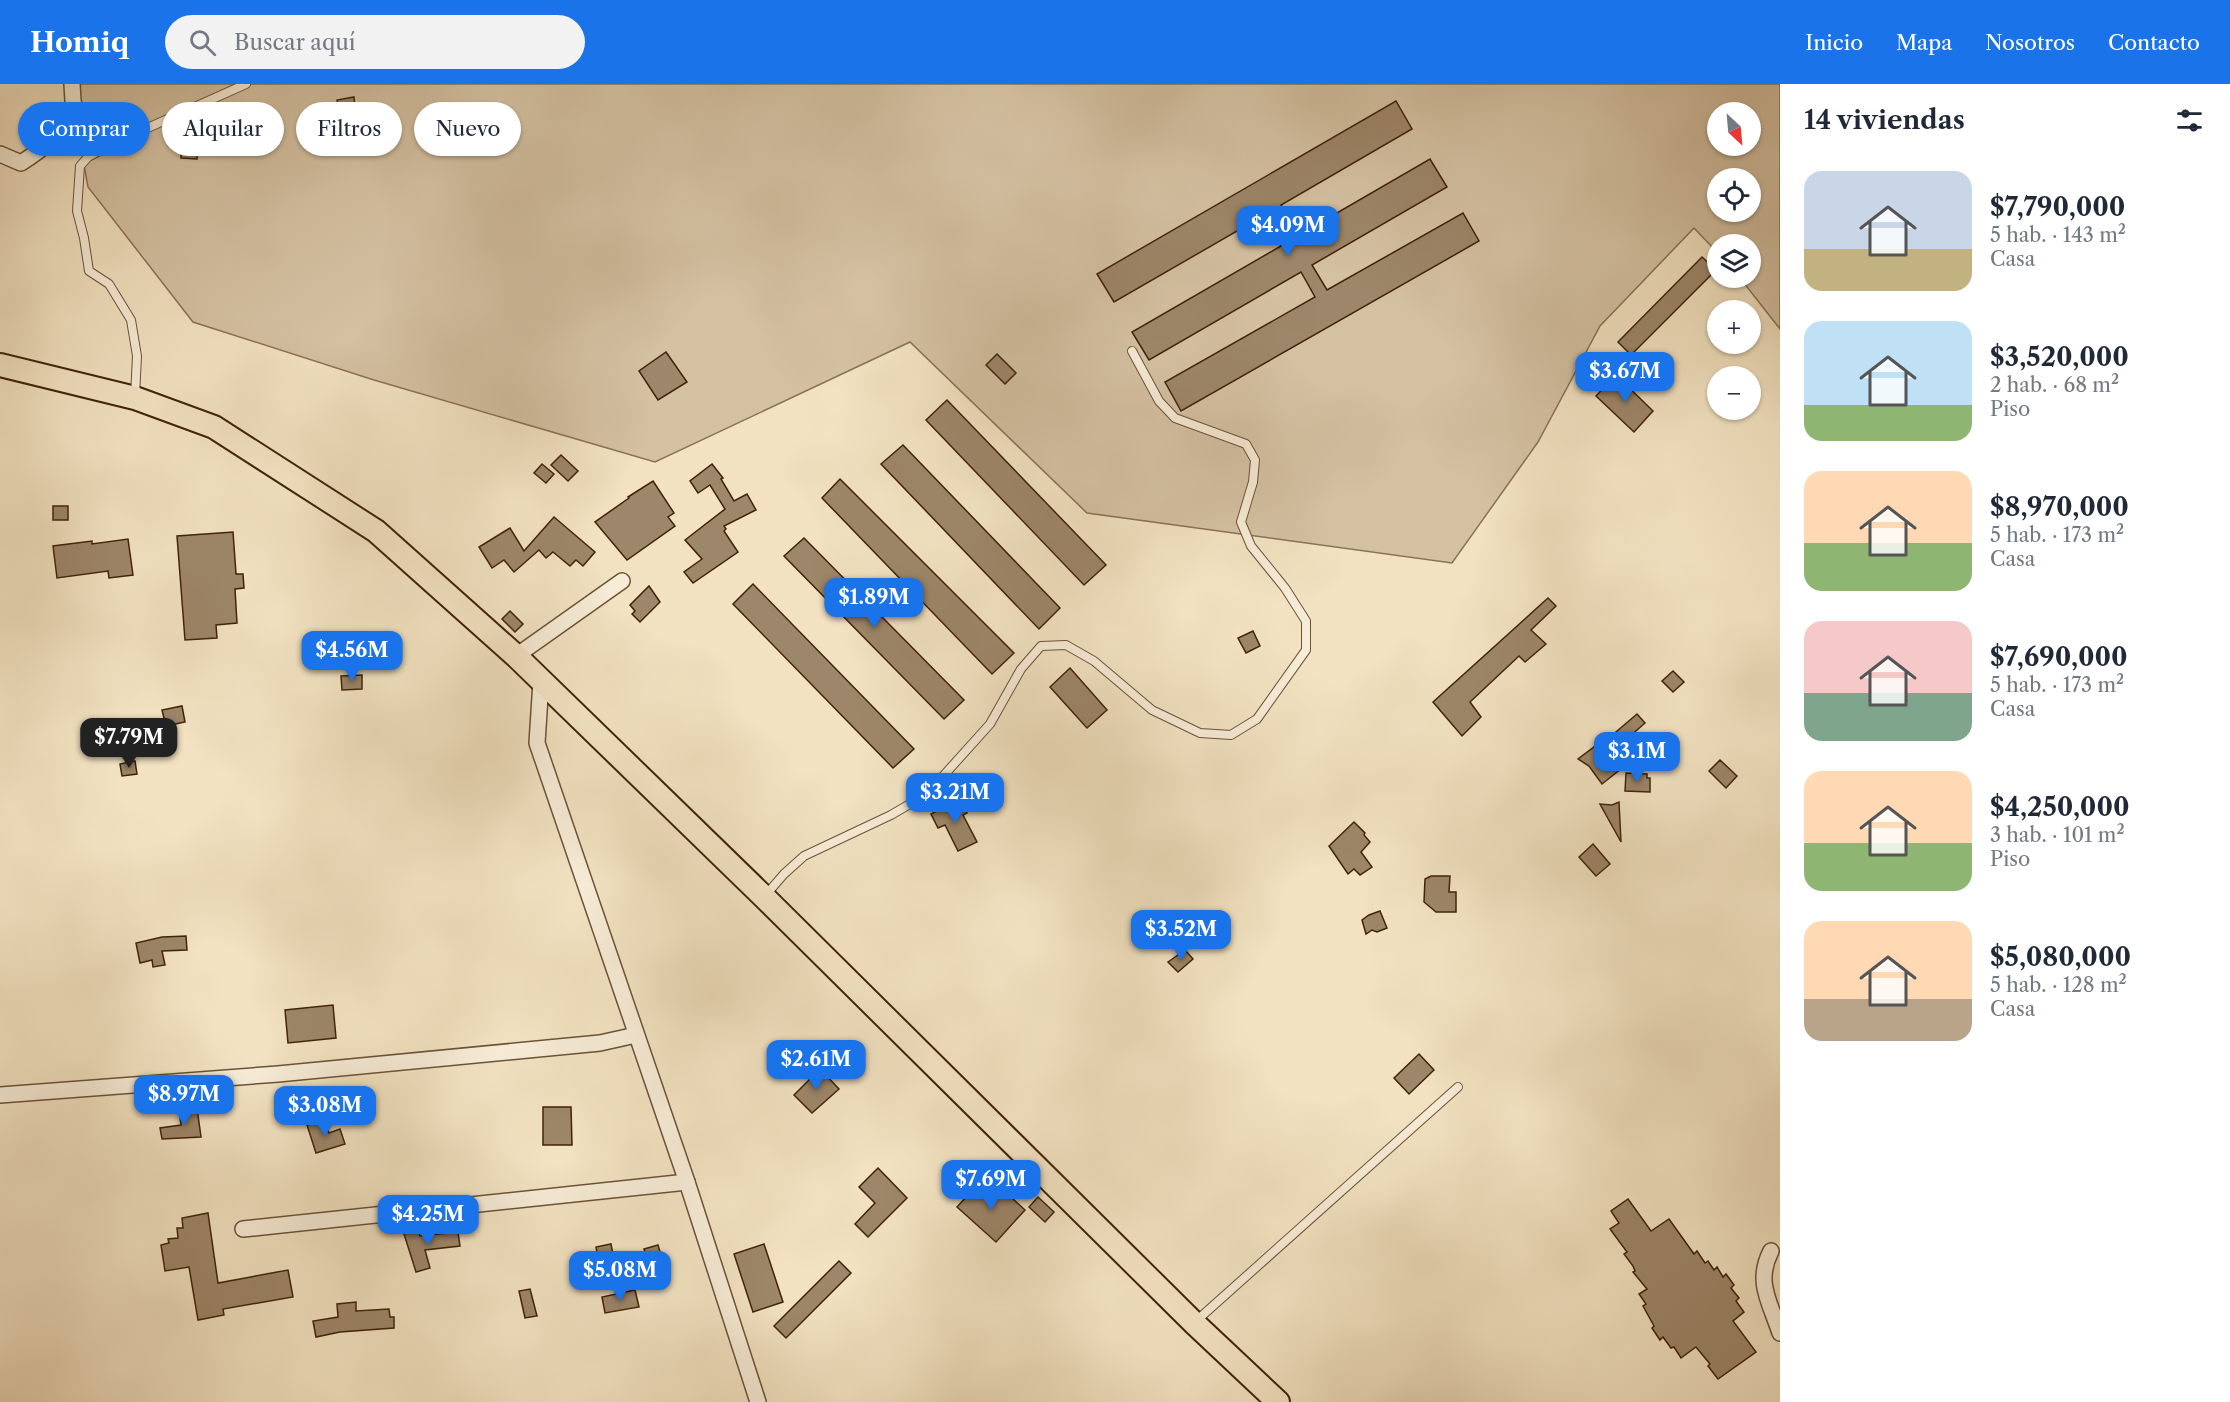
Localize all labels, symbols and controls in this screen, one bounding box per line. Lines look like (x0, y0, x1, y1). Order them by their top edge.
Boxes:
search box (165, 15, 585, 69)
text: Homiq (30, 25, 129, 59)
icon: search (186, 26, 219, 59)
text: Buscar aquí (234, 29, 356, 56)
text: Inicio (1805, 30, 1863, 55)
text: Mapa (1896, 30, 1952, 55)
text: Nosotros (1985, 30, 2075, 55)
text: Contacto (2108, 30, 2200, 55)
chip: Comprar (18, 102, 150, 156)
chip: Alquilar (162, 102, 284, 156)
chip: Filtros (296, 102, 402, 156)
chip: Nuevo (414, 102, 521, 156)
north arrow (1707, 102, 1761, 156)
map controls (1707, 102, 1761, 420)
text: 14 viviendas (1804, 104, 1965, 136)
icon: filters (2173, 104, 2206, 137)
button: locate (1707, 168, 1761, 222)
text: $7,790,000 (1990, 191, 2125, 223)
icon: home (1852, 195, 1924, 267)
pin: $4.09M (1239, 206, 1337, 257)
text: $4.09M (1251, 213, 1325, 237)
text: 5 hab. · 143 m² (1990, 223, 2126, 247)
button: layers (1707, 234, 1761, 288)
text: Casa (1990, 247, 2035, 271)
button: + (1707, 300, 1761, 354)
text: $3,520,000 (1990, 341, 2129, 373)
icon: home (1852, 345, 1924, 417)
pin: $3.67M (1576, 352, 1674, 403)
text: $3.67M (1589, 359, 1661, 383)
button: − (1707, 366, 1761, 420)
text: 2 hab. · 68 m² (1990, 373, 2119, 397)
text: Piso (1990, 397, 2030, 421)
text: $8,970,000 (1990, 491, 2129, 523)
icon: home (1852, 495, 1924, 567)
text: 5 hab. · 173 m² (1990, 523, 2124, 547)
text: Casa (1990, 547, 2035, 571)
pin: $1.89M (825, 578, 923, 629)
text: $1.89M (838, 585, 910, 609)
pin: $4.56M (303, 631, 401, 682)
text: $4.56M (316, 638, 388, 662)
text: $7,690,000 (1990, 641, 2128, 673)
icon: home (1852, 645, 1924, 717)
text: 5 hab. · 173 m² (1990, 673, 2124, 697)
text: Casa (1990, 697, 2035, 721)
pin: $7.79M (80, 718, 178, 769)
text: $7.79M (94, 725, 164, 749)
pin: $3.1M (1595, 732, 1679, 783)
text: $3.1M (1608, 739, 1666, 763)
pin: $3.21M (906, 773, 1004, 824)
text: $3.21M (920, 780, 990, 804)
text: $4,250,000 (1990, 791, 2130, 823)
icon: home (1852, 795, 1924, 867)
text: 3 hab. · 101 m² (1990, 823, 2125, 847)
text: Piso (1990, 847, 2030, 871)
pin: $3.52M (1132, 910, 1230, 961)
text: $3.52M (1145, 917, 1217, 941)
text: $5,080,000 (1990, 941, 2131, 973)
icon: home (1852, 945, 1924, 1017)
text: 5 hab. · 128 m² (1990, 973, 2127, 997)
text: Casa (1990, 997, 2035, 1021)
pin: $2.61M (767, 1040, 865, 1091)
text: $2.61M (781, 1047, 851, 1071)
pin: $8.97M (135, 1075, 233, 1126)
text: $8.97M (148, 1082, 220, 1106)
pin: $3.08M (276, 1086, 374, 1137)
text: $3.08M (288, 1093, 362, 1117)
pin: $7.69M (942, 1160, 1040, 1211)
text: $7.69M (955, 1167, 1027, 1191)
pin: $4.25M (379, 1195, 477, 1246)
text: $4.25M (392, 1202, 464, 1226)
pin: $5.08M (571, 1251, 669, 1302)
text: $5.08M (583, 1258, 657, 1282)

